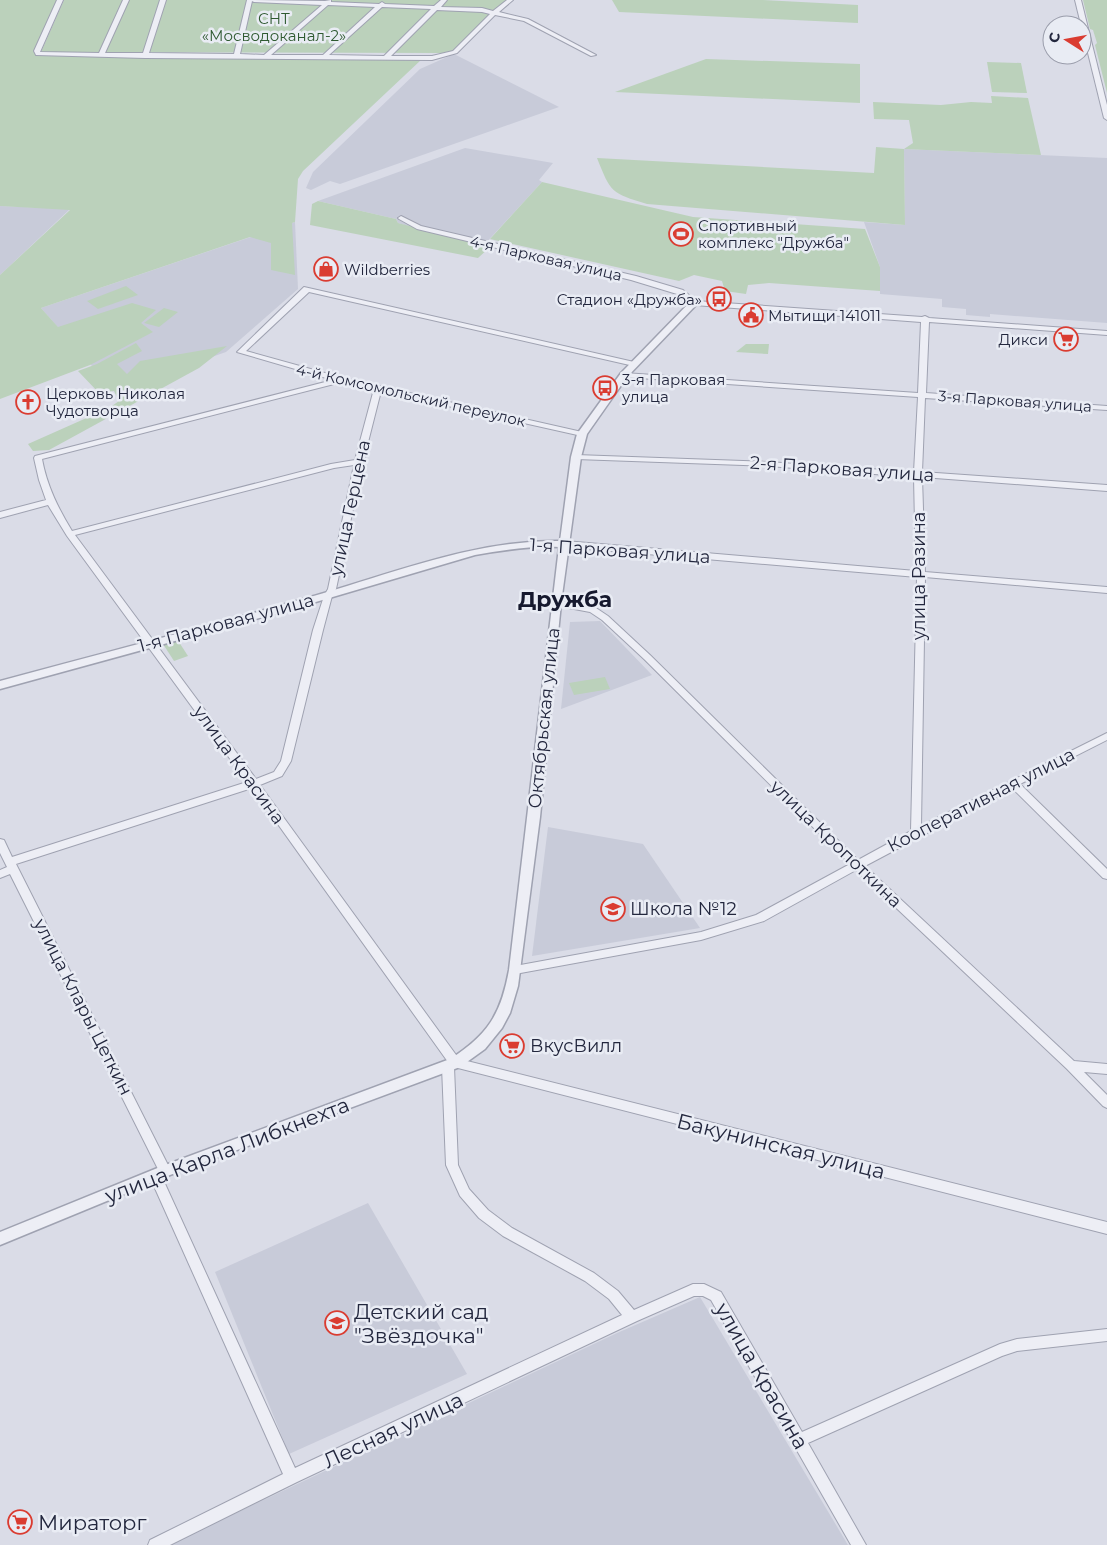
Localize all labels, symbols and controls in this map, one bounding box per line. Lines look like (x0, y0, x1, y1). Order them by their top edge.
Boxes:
park label: СНТ «Мосводоканал-2» (202, 9, 346, 45)
north arrow (1042, 15, 1092, 65)
text: С (1044, 31, 1064, 44)
place label: Спортивный комплекс "Дружба" (698, 216, 849, 252)
sports icon: Спортивный комплекс "Дружба" (668, 221, 694, 247)
street label: 4-я Парковая улица (468, 231, 624, 285)
shop icon: Wildberries (313, 256, 339, 282)
place label: Wildberries (344, 260, 430, 279)
bus stop icon: Стадион «Дружба» (706, 286, 732, 312)
place label: Стадион «Дружба» (557, 290, 702, 309)
public building icon: Мытищи 141011 (738, 302, 764, 328)
place label: Мытищи 141011 (768, 306, 881, 325)
supermarket icon: Дикси (1053, 326, 1079, 352)
place label: Дикси (999, 330, 1048, 349)
street label: 4-й Комсомольский переулок (294, 359, 528, 431)
place label: 3-я Парковая улица (621, 370, 725, 406)
bus stop icon: 3-я Парковая улица (592, 375, 618, 401)
place label: Церковь Николая Чудотворца (46, 384, 185, 420)
street label: 3-я Парковая улица (938, 386, 1092, 416)
church icon: Церковь Николая Чудотворца (15, 389, 41, 415)
street label: улица Герцена (325, 438, 375, 579)
street label: 2-я Парковая улица (749, 452, 935, 486)
street label: улица Разина (908, 512, 930, 641)
street label: 1-я Парковая улица (529, 534, 711, 568)
district label: Дружба (518, 586, 612, 613)
street label: 1-я Парковая улица (136, 589, 316, 657)
street label: Октябрьская улица (524, 626, 564, 810)
street label: улица Красина (188, 701, 289, 829)
street label: Кооперативная улица (884, 743, 1078, 857)
street label: улица Кропоткина (765, 775, 906, 912)
school or university icon: Школа №12 (600, 896, 626, 922)
place label: Школа №12 (630, 898, 737, 920)
street label: улица Клары Цеткин (28, 914, 137, 1099)
supermarket icon: ВкусВилл (499, 1033, 525, 1059)
place label: ВкусВилл (530, 1035, 622, 1057)
street label: улица Карла Либкнехта (100, 1092, 353, 1209)
street label: Бакунинская улица (674, 1108, 888, 1184)
street label: улица Красина (709, 1297, 814, 1454)
place label: Детский сад "Звёздочка" (354, 1299, 488, 1348)
school or university icon: Детский сад "Звёздочка" (324, 1310, 350, 1336)
street label: Лесная улица (319, 1387, 467, 1473)
supermarket icon: Мираторг (7, 1509, 33, 1535)
place label: Мираторг (38, 1510, 146, 1535)

